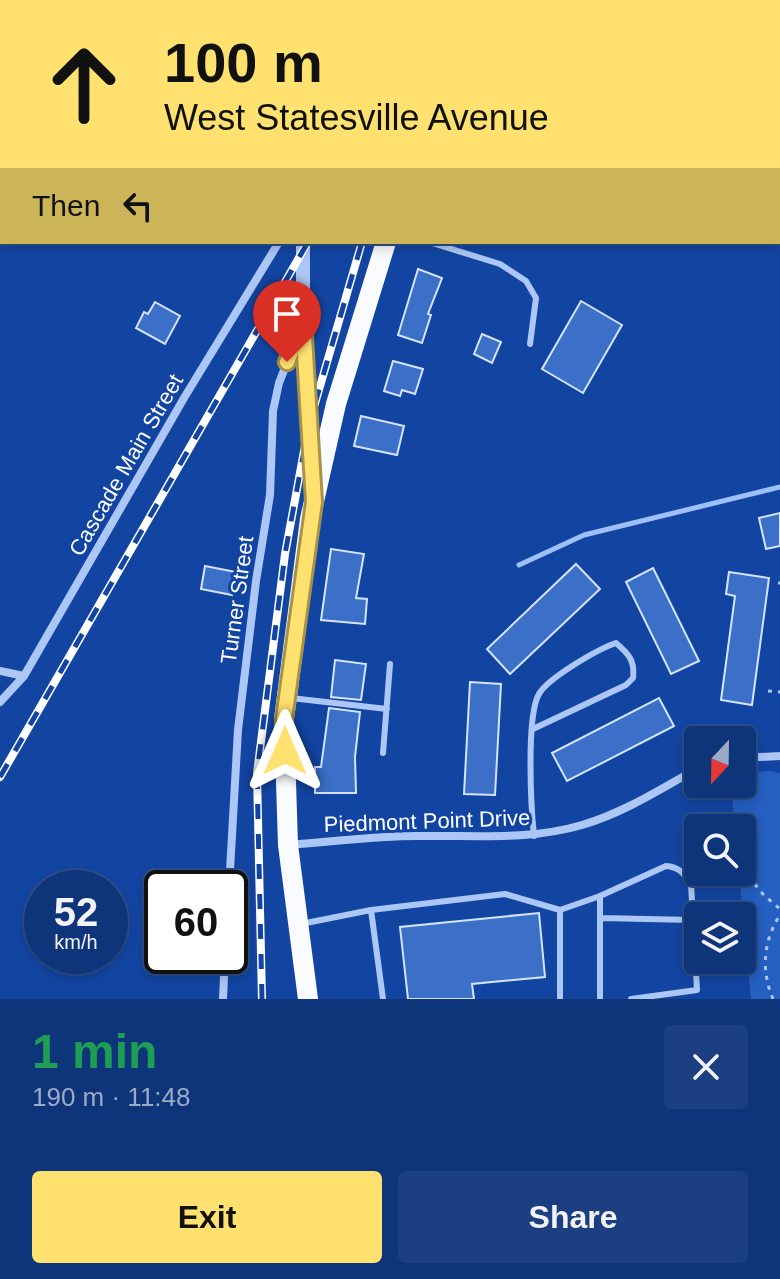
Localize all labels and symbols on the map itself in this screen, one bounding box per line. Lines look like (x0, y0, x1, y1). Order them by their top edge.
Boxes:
pin (253, 280, 321, 362)
street label: Cascade Main Street (64, 370, 188, 560)
street label: Turner Street (216, 534, 258, 666)
position arrow (243, 709, 327, 793)
north arrow (684, 726, 756, 798)
street label: Piedmont Point Drive (323, 805, 531, 837)
speed limit sign: 60 (144, 870, 248, 974)

